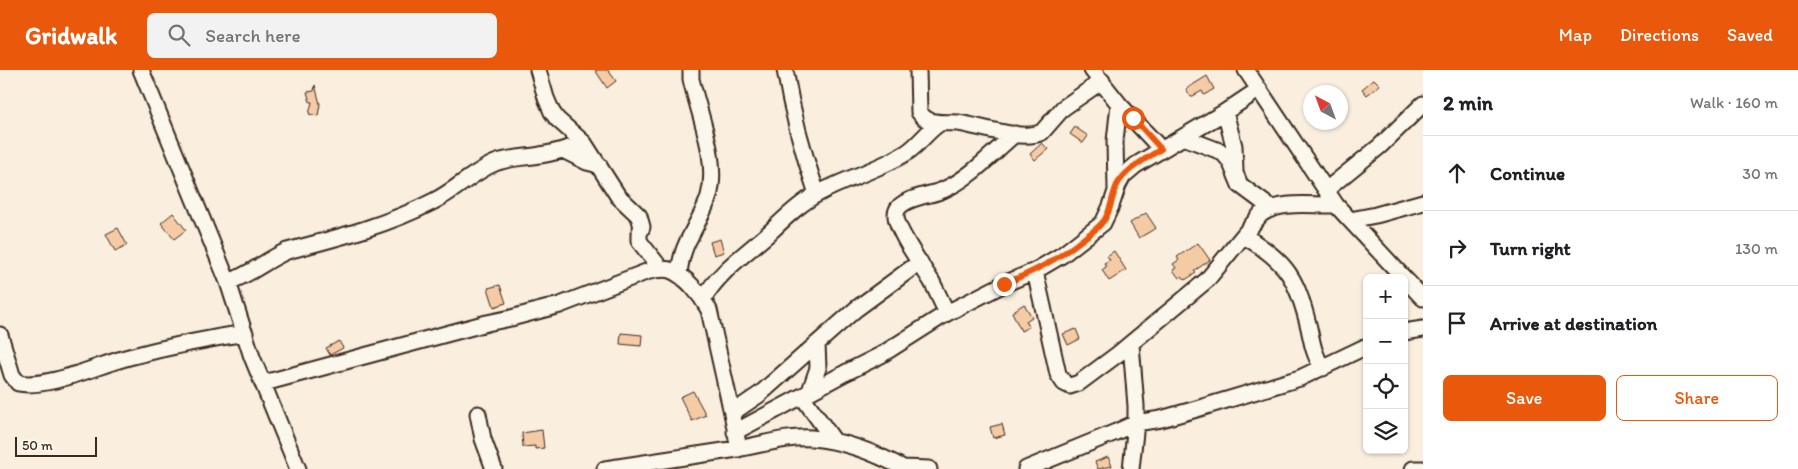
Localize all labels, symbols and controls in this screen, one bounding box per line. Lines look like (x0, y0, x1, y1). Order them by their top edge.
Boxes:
search box (147, 13, 497, 58)
text: Gridwalk (25, 21, 117, 50)
icon: search (165, 21, 193, 49)
text: Search here (205, 24, 301, 47)
text: Map (1559, 24, 1592, 46)
text: Directions (1620, 24, 1699, 46)
text: Saved (1727, 24, 1773, 46)
north arrow (1303, 85, 1348, 130)
text: 2 min (1443, 90, 1493, 115)
text: Walk · 160 m (1690, 93, 1778, 112)
route start (1122, 107, 1145, 130)
icon: ahead (1443, 159, 1471, 187)
text: Continue (1490, 162, 1565, 185)
text: 30 m (1742, 164, 1778, 183)
icon: right (1443, 234, 1471, 262)
text: Turn right (1490, 237, 1571, 260)
text: 130 m (1735, 239, 1778, 258)
route end (993, 273, 1016, 296)
map controls (1363, 274, 1408, 454)
button: + (1363, 274, 1408, 319)
icon: arrive (1443, 309, 1471, 337)
text: Arrive at destination (1490, 312, 1657, 335)
button: − (1363, 319, 1408, 364)
button: locate (1363, 364, 1408, 409)
button: Save (1443, 375, 1606, 421)
button: Share (1616, 375, 1778, 421)
button: layers (1363, 409, 1408, 454)
scale bar (15, 434, 98, 457)
text: 50 m (22, 437, 53, 454)

